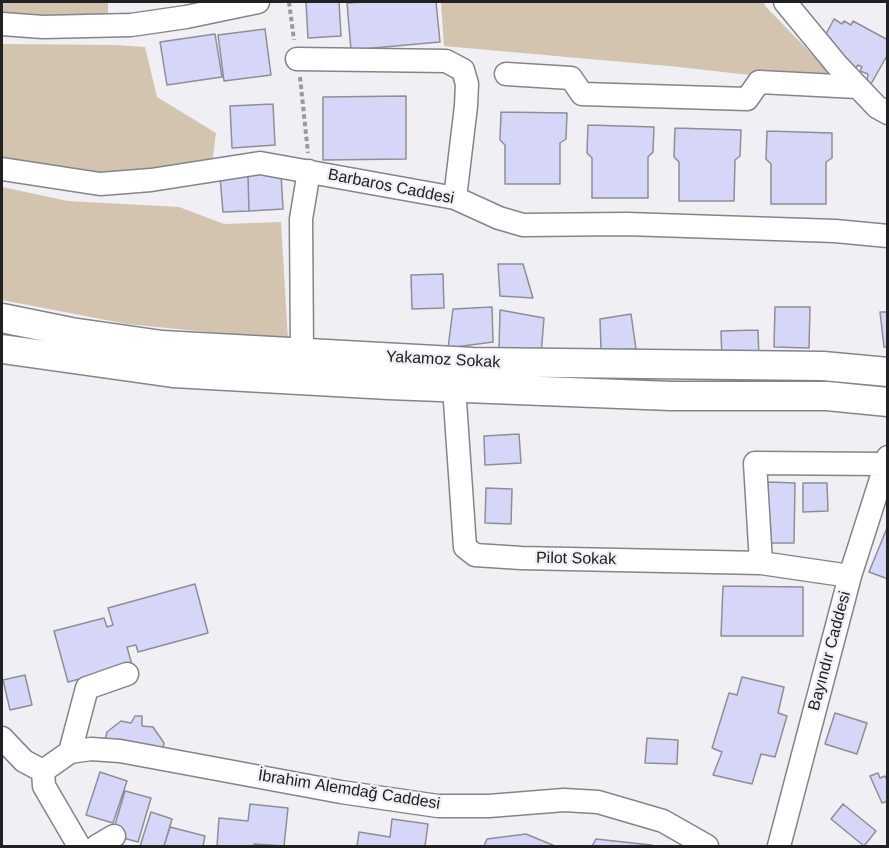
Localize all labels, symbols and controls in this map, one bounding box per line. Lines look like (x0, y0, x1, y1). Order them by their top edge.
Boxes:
street label: Barbaros Caddesi (326, 165, 456, 209)
street label: Yakamoz Sokak (385, 347, 501, 373)
street label: Pilot Sokak (536, 549, 616, 569)
street label: Bayındır Caddesi (805, 589, 855, 713)
street label: İbrahim Alemdağ Caddesi (257, 766, 441, 814)

